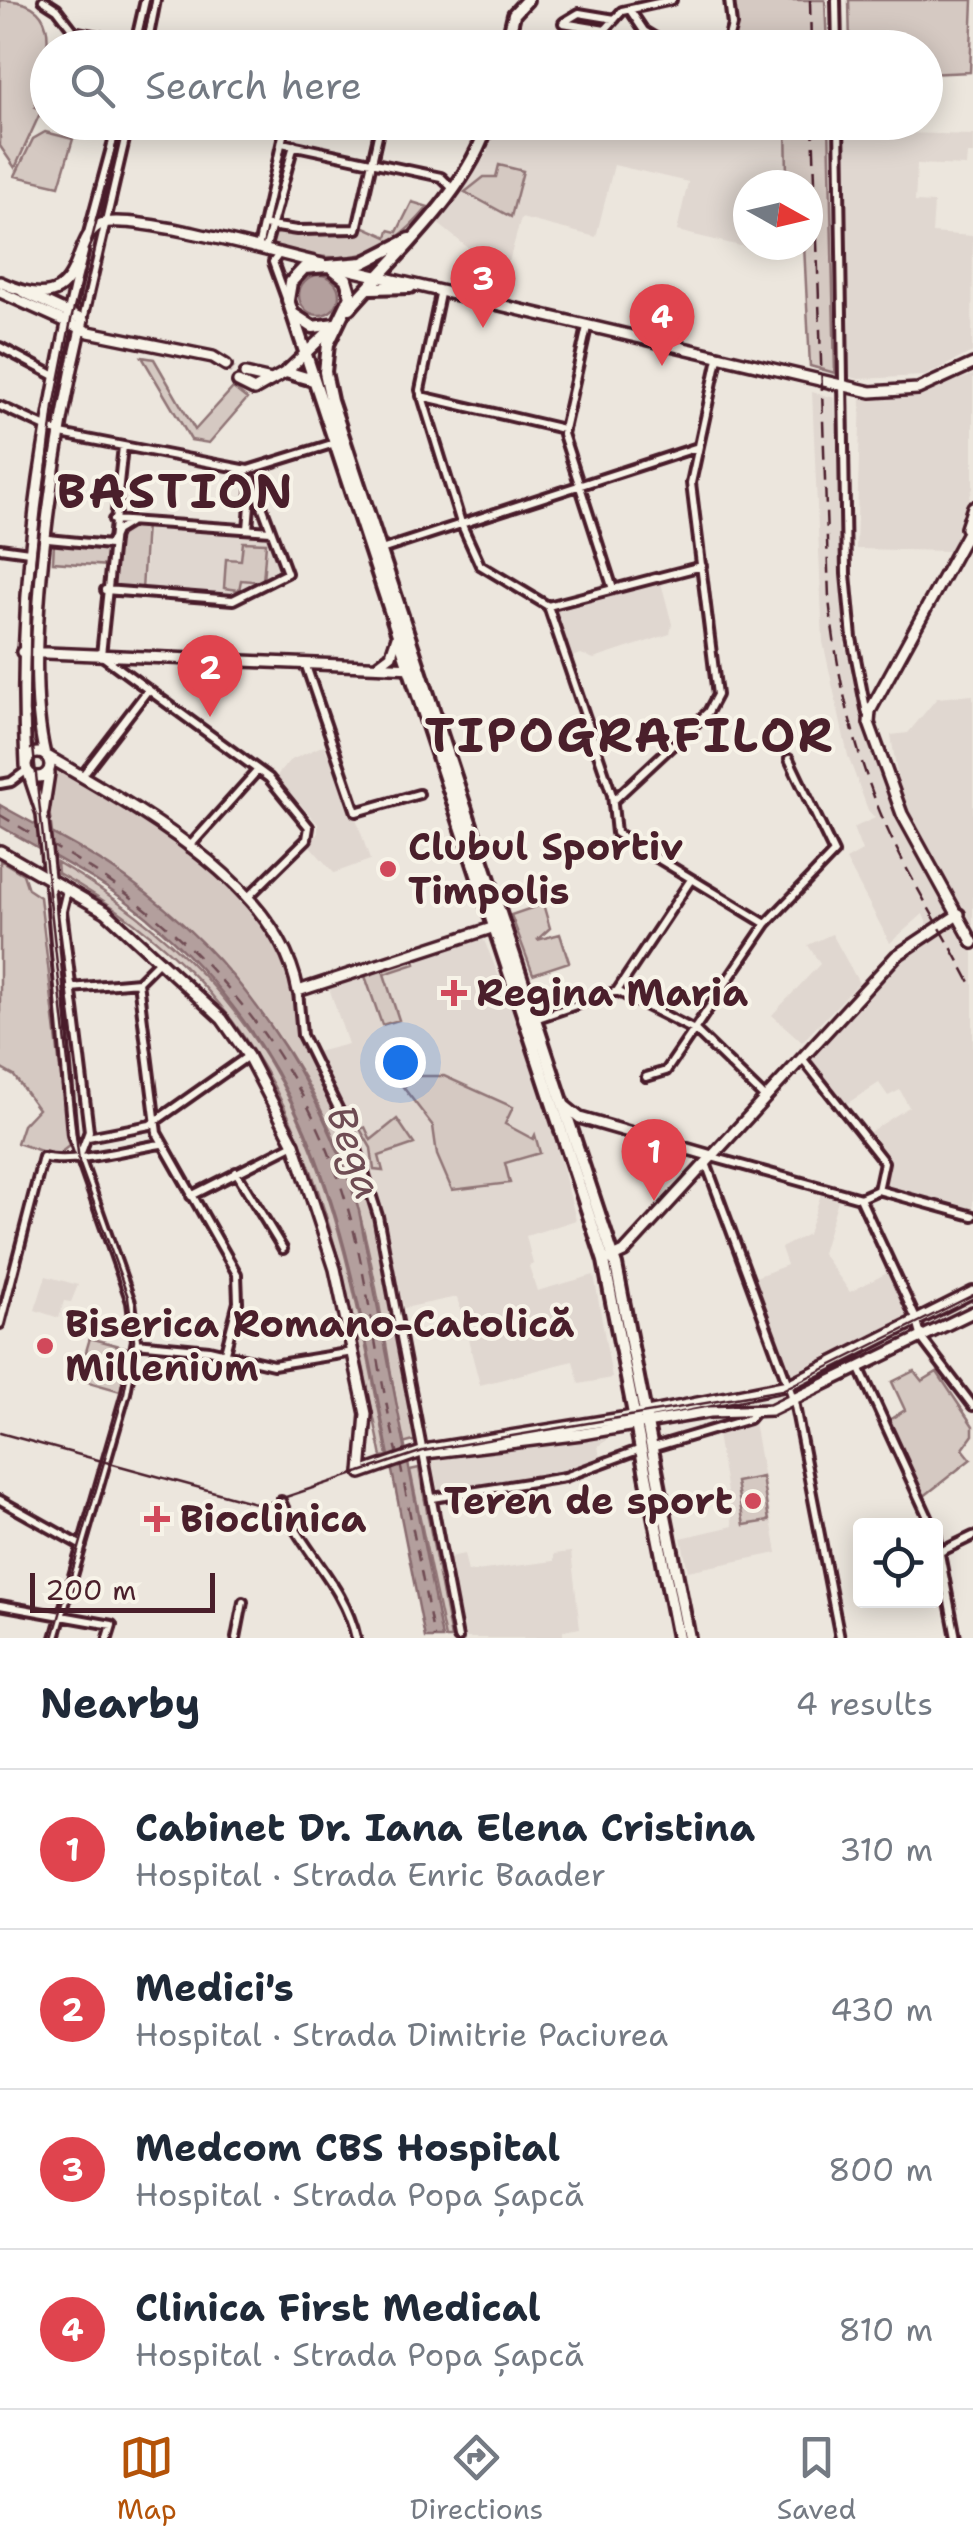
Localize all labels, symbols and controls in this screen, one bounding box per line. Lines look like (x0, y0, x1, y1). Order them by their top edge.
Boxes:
search box (30, 30, 943, 140)
icon: search (65, 58, 120, 113)
text: Search here (145, 60, 362, 111)
north arrow (733, 170, 823, 260)
pin: 3 (450, 245, 516, 328)
pin: 4 (630, 284, 694, 366)
district label: BASTION (57, 459, 295, 523)
pin: 2 (178, 634, 242, 717)
district label: TIPOGRAFILOR (425, 703, 835, 767)
place label: Clubul Sportiv Timpolis (408, 821, 683, 916)
marker: Clubul Sportiv Timpolis (377, 858, 399, 880)
place label: Regina Maria (476, 967, 748, 1018)
marker: Regina Maria (441, 980, 467, 1006)
your location (375, 1037, 426, 1088)
water label: Bega (314, 1098, 396, 1206)
pin: 1 (622, 1118, 686, 1201)
place label: Biserica Romano-Catolică Millenium (65, 1298, 574, 1393)
marker: Biserica Romano-Catolică Millenium (34, 1335, 56, 1357)
place label: Teren de sport (444, 1475, 733, 1526)
marker: Teren de sport (742, 1490, 764, 1512)
place label: Bioclinica (180, 1493, 366, 1544)
marker: Bioclinica (144, 1506, 170, 1532)
map controls (853, 1518, 943, 1608)
button: locate (853, 1518, 943, 1608)
scale bar (30, 1568, 215, 1612)
text: 200 m (45, 1571, 136, 1609)
text: Nearby (40, 1675, 200, 1731)
text: 4 results (796, 1682, 933, 1725)
text: Cabinet Dr. Iana Elena Cristina (135, 1802, 755, 1853)
text: 1 (65, 1828, 80, 1871)
text: 310 m (839, 1828, 933, 1871)
text: Hospital · Strada Enric Baader (135, 1853, 606, 1896)
text: Medici's (135, 1962, 294, 2013)
text: 2 (61, 1988, 84, 2031)
text: 430 m (830, 1988, 933, 2031)
text: Hospital · Strada Dimitrie Paciurea (135, 2013, 668, 2056)
text: Medcom CBS Hospital (135, 2122, 560, 2173)
text: 3 (61, 2148, 84, 2191)
text: 800 m (828, 2148, 933, 2191)
text: Hospital · Strada Popa Șapcă (135, 2173, 584, 2216)
text: Clinica First Medical (135, 2282, 541, 2333)
text: 4 (61, 2308, 84, 2351)
text: 810 m (838, 2308, 933, 2351)
text: Hospital · Strada Popa Șapcă (135, 2333, 584, 2376)
tab: Map (117, 2430, 177, 2528)
tab: Directions (410, 2430, 543, 2528)
tab: Saved (777, 2430, 856, 2528)

